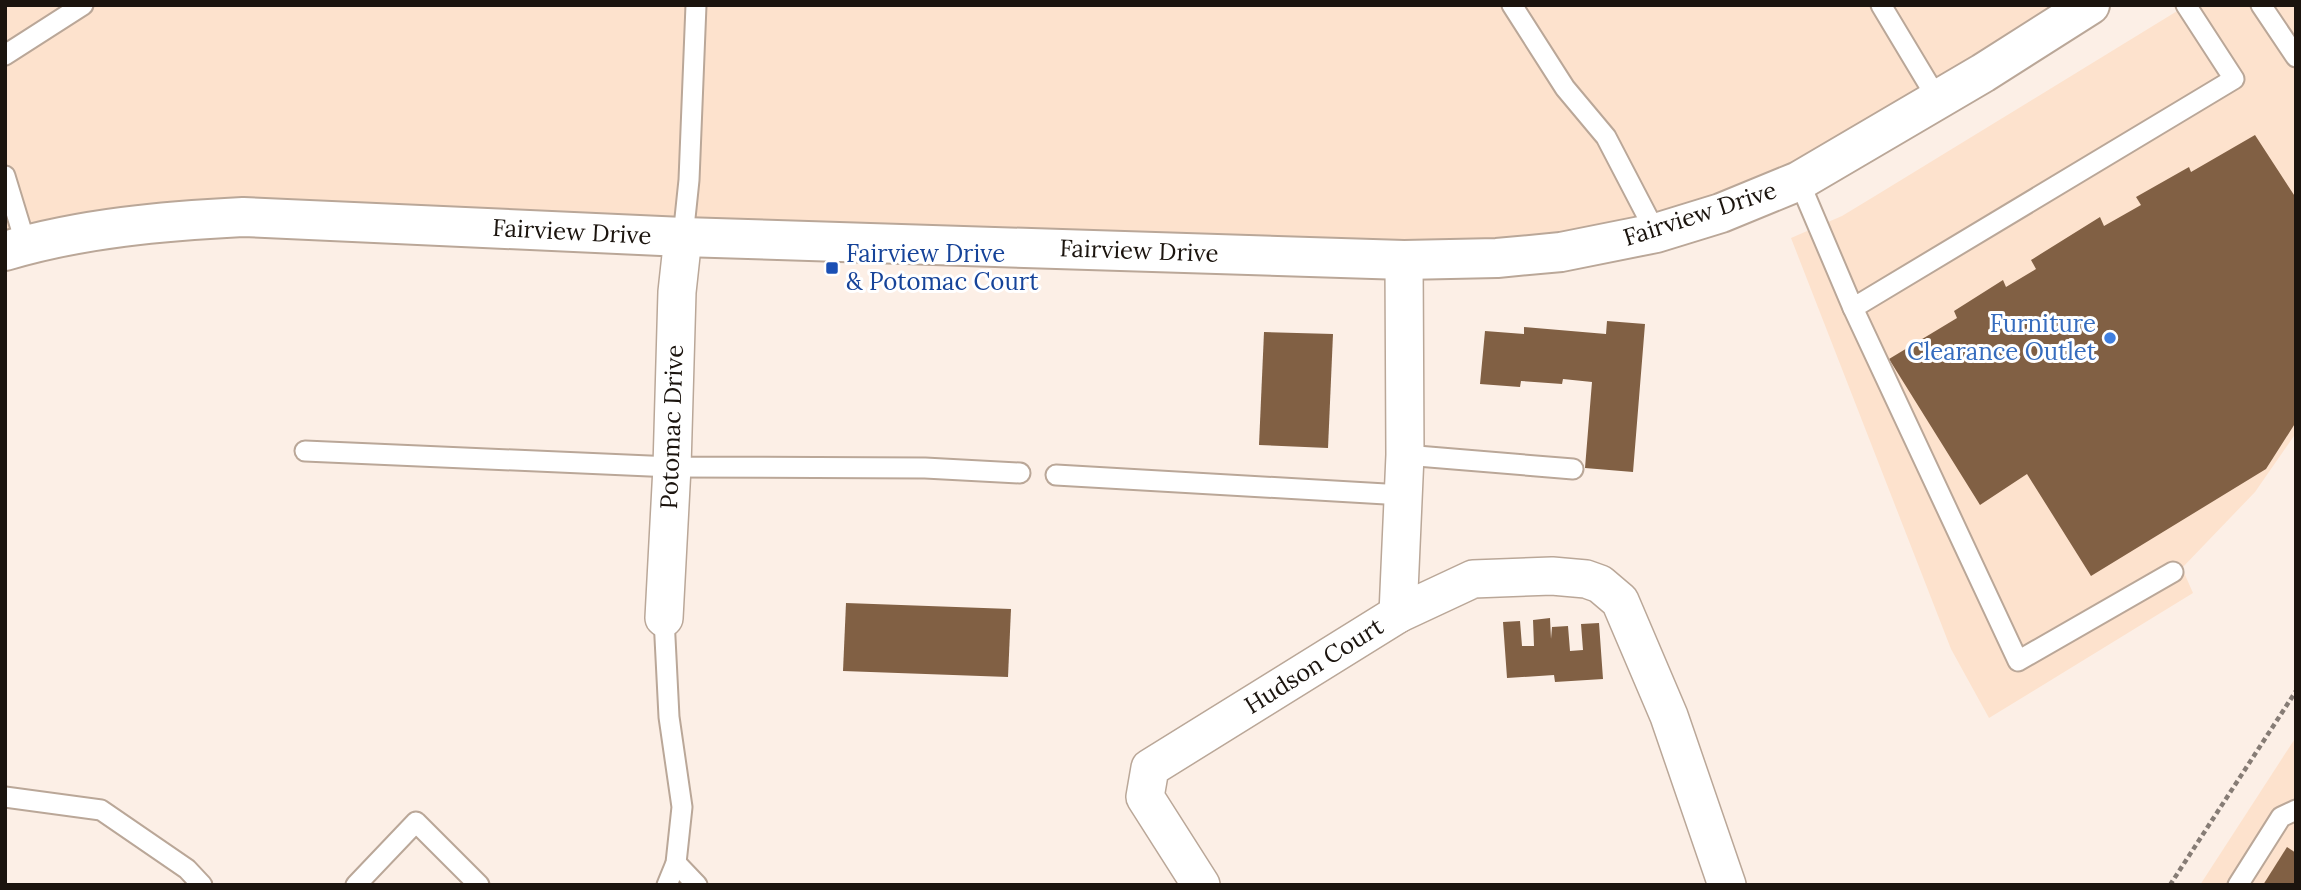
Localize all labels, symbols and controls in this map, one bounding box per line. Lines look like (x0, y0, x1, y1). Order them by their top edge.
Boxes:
street label: Fairview Drive (1619, 174, 1780, 253)
street label: Fairview Drive (492, 212, 652, 251)
street label: Fairview Drive (1059, 232, 1219, 269)
place label: Fairview Drive & Potomac Court (846, 238, 1039, 297)
marker: Fairview Drive & Potomac Court (824, 260, 840, 276)
place label: Furniture Clearance Outlet (1907, 308, 2097, 367)
marker: Furniture Clearance Outlet (2102, 330, 2118, 346)
street label: Potomac Drive (653, 344, 690, 510)
street label: Hudson Court (1239, 610, 1390, 721)

